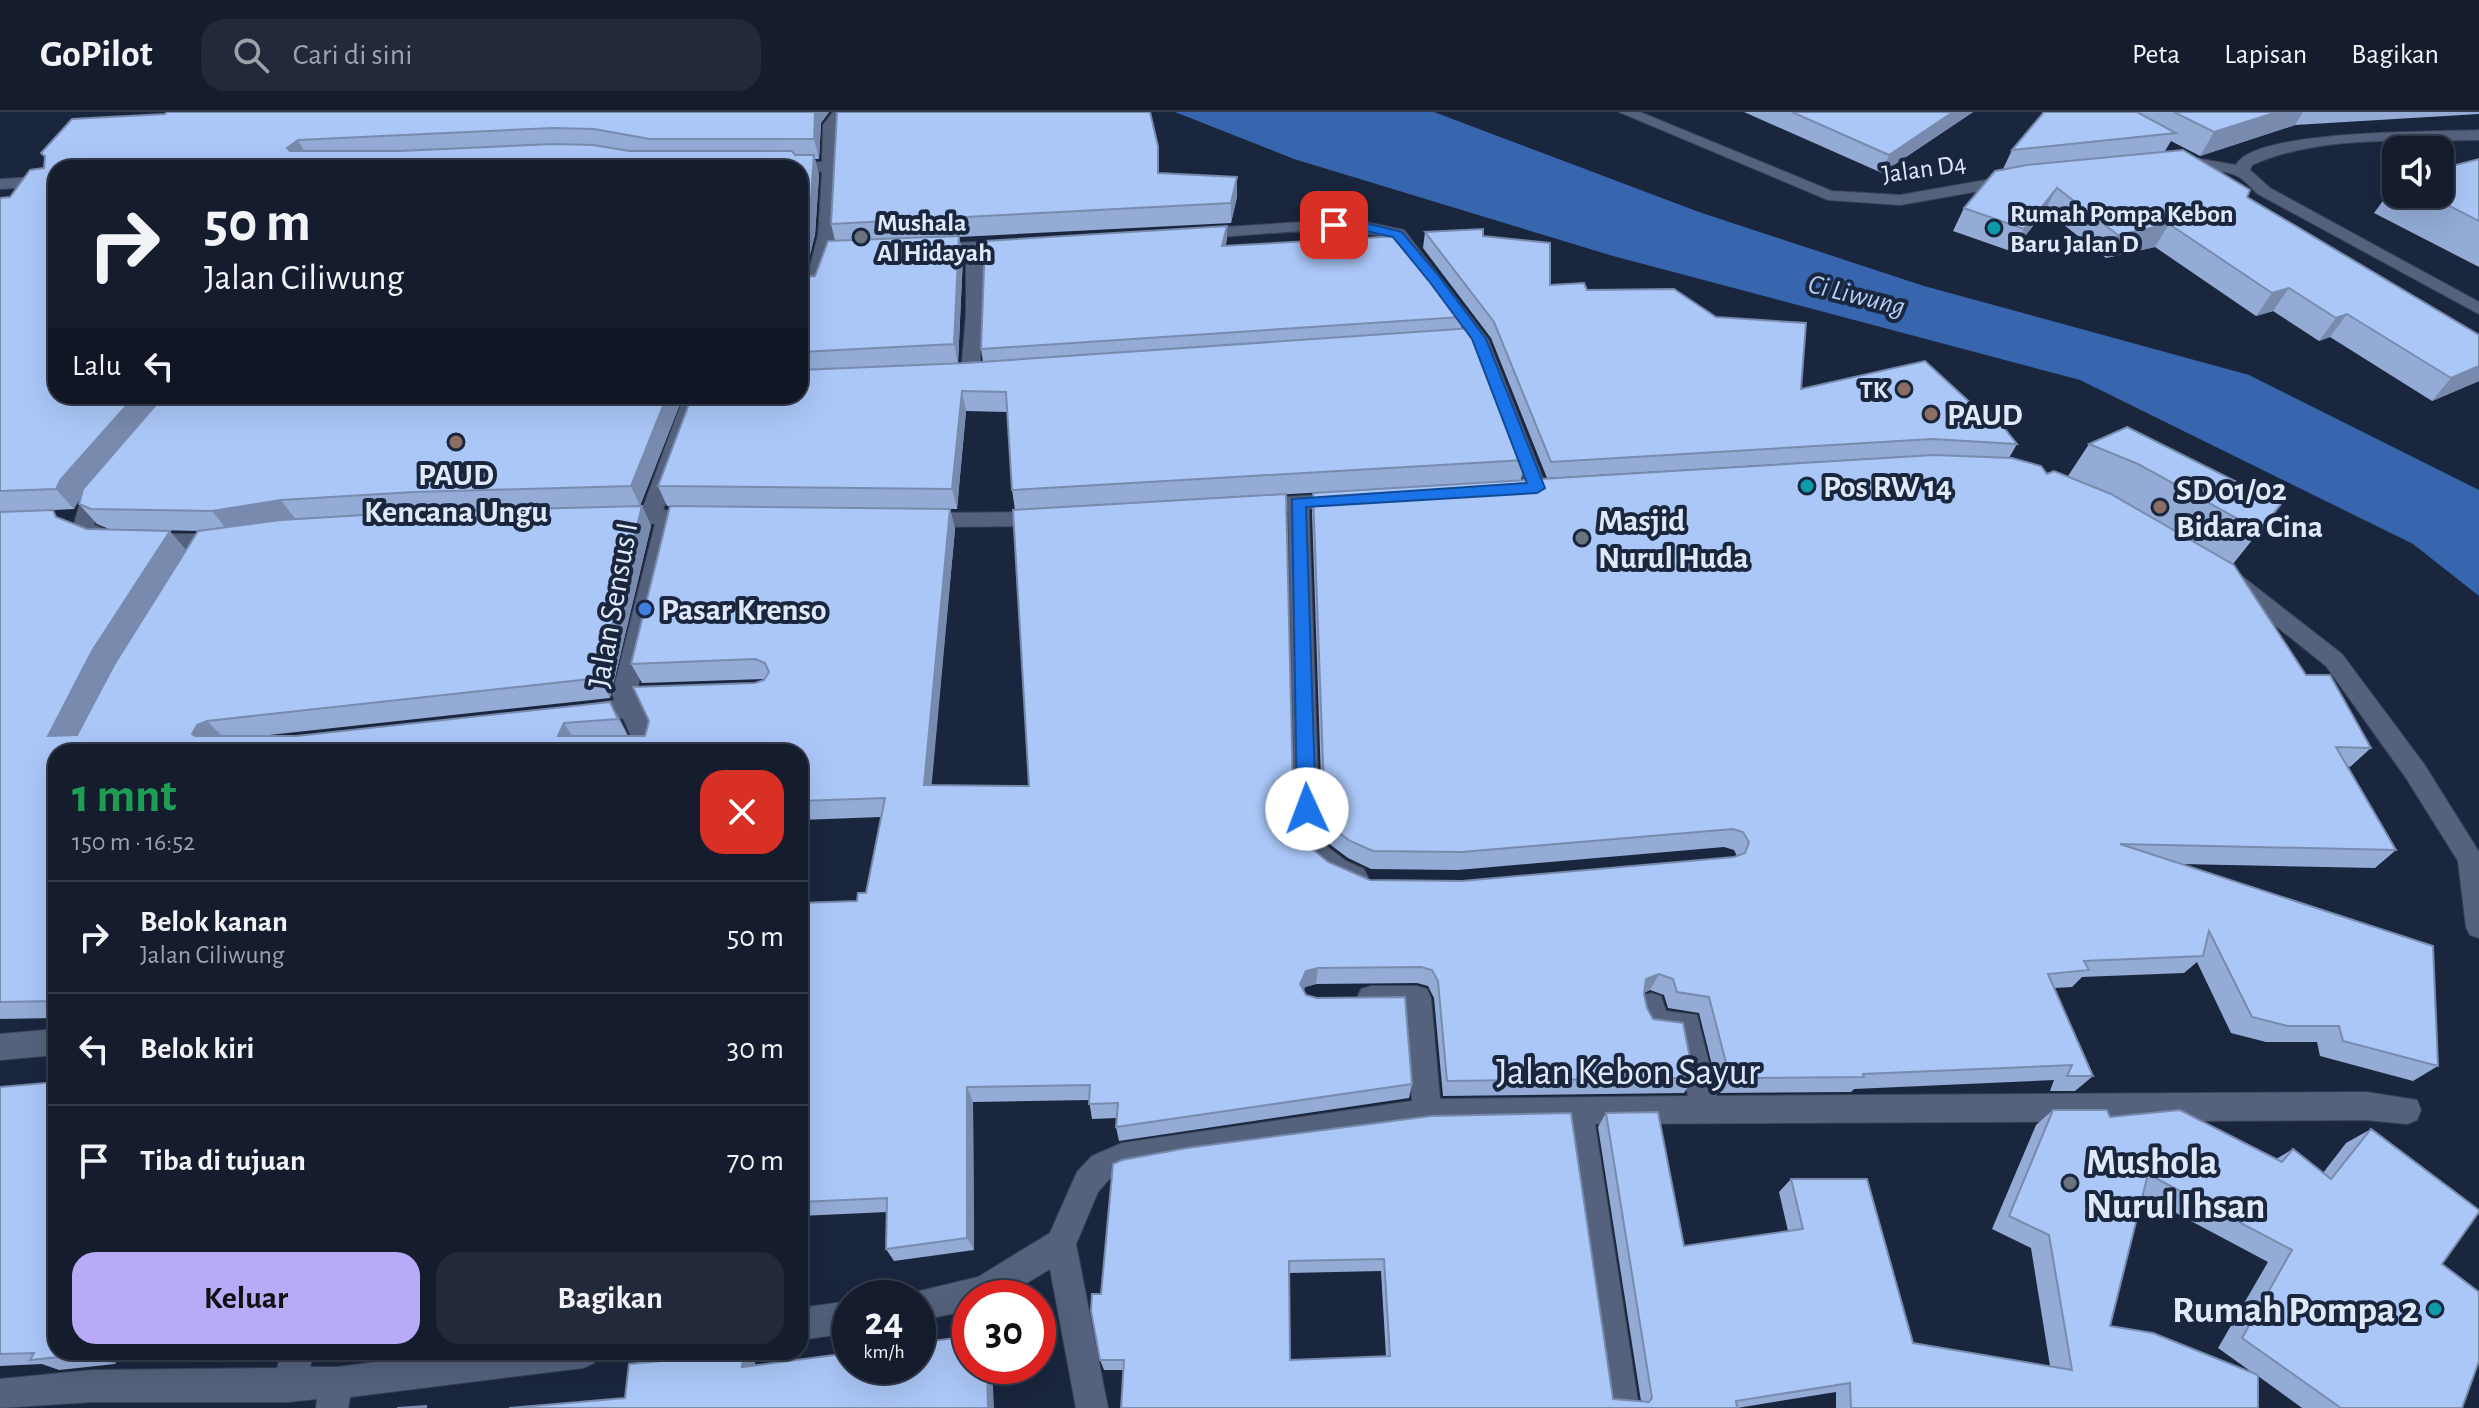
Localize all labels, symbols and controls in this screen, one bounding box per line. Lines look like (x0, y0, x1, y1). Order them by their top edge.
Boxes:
search box (201, 19, 761, 91)
icon: search (229, 33, 273, 77)
text: GoPilot (40, 36, 153, 74)
text: Cari di sini (293, 40, 413, 70)
text: Peta (2132, 41, 2180, 69)
text: Lapisan (2224, 41, 2307, 69)
text: Bagikan (2351, 41, 2439, 69)
map controls (2382, 136, 2454, 208)
button: sound (2382, 136, 2454, 208)
street label: Jalan D4 (1880, 150, 1968, 188)
pin (1300, 191, 1368, 259)
icon: right (72, 192, 176, 296)
text: 50 m (204, 195, 311, 251)
place label: Rumah Pompa Kebon Baru Jalan D (2010, 201, 2234, 257)
icon: arrive (1312, 203, 1356, 247)
place label: Mushala Al Hidayah (877, 210, 992, 266)
marker: Rumah Pompa Kebon Baru Jalan D (1985, 219, 2003, 237)
marker: Mushala Al Hidayah (852, 228, 870, 246)
text: Jalan Ciliwung (204, 260, 404, 296)
water label: Ci Liwung (1805, 270, 1908, 322)
icon: left (137, 344, 181, 388)
text: Lalu (72, 351, 121, 381)
place label: TK (1860, 377, 1889, 403)
marker: TK (1895, 380, 1913, 398)
place label: PAUD (1947, 399, 2023, 431)
marker: PAUD (1922, 405, 1940, 423)
marker: PAUD Kencana Ungu (447, 433, 465, 451)
place label: PAUD Kencana Ungu (364, 459, 548, 528)
place label: Pos RW 14 (1823, 471, 1952, 503)
place label: SD 01/02 Bidara Cina (2176, 474, 2323, 543)
marker: Pos RW 14 (1798, 477, 1816, 495)
marker: SD 01/02 Bidara Cina (2151, 498, 2169, 516)
place label: Masjid Nurul Huda (1598, 505, 1749, 574)
street label: Jalan Sensus I (583, 520, 643, 691)
marker: Masjid Nurul Huda (1573, 529, 1591, 547)
place label: Pasar Krenso (661, 594, 827, 626)
marker: Pasar Krenso (636, 600, 654, 618)
position arrow (1265, 767, 1349, 851)
button: close (700, 770, 784, 854)
text: 1 mnt (72, 773, 177, 821)
text: 150 m · 16:52 (72, 829, 195, 855)
text: Belok kanan (140, 907, 288, 937)
icon: right (72, 915, 116, 959)
text: 50 m (727, 922, 784, 952)
text: Jalan Ciliwung (140, 942, 285, 968)
icon: left (72, 1027, 116, 1071)
text: Belok kiri (140, 1034, 254, 1064)
text: 30 m (727, 1034, 784, 1064)
street label: Jalan Kebon Sayur (1496, 1054, 1761, 1092)
icon: arrive (72, 1139, 116, 1183)
place label: Mushola Nurul Ihsan (2086, 1144, 2265, 1226)
text: Tiba di tujuan (140, 1146, 306, 1176)
text: 70 m (727, 1146, 784, 1176)
marker: Mushola Nurul Ihsan (2061, 1174, 2079, 1192)
button: Keluar (72, 1252, 420, 1344)
button: Bagikan (436, 1252, 784, 1344)
speed limit sign: 30 (952, 1280, 1056, 1384)
place label: Rumah Pompa 2 (2172, 1292, 2419, 1330)
marker: Rumah Pompa 2 (2426, 1300, 2444, 1318)
text: 24 (865, 1302, 903, 1342)
text: km/h (863, 1342, 905, 1362)

